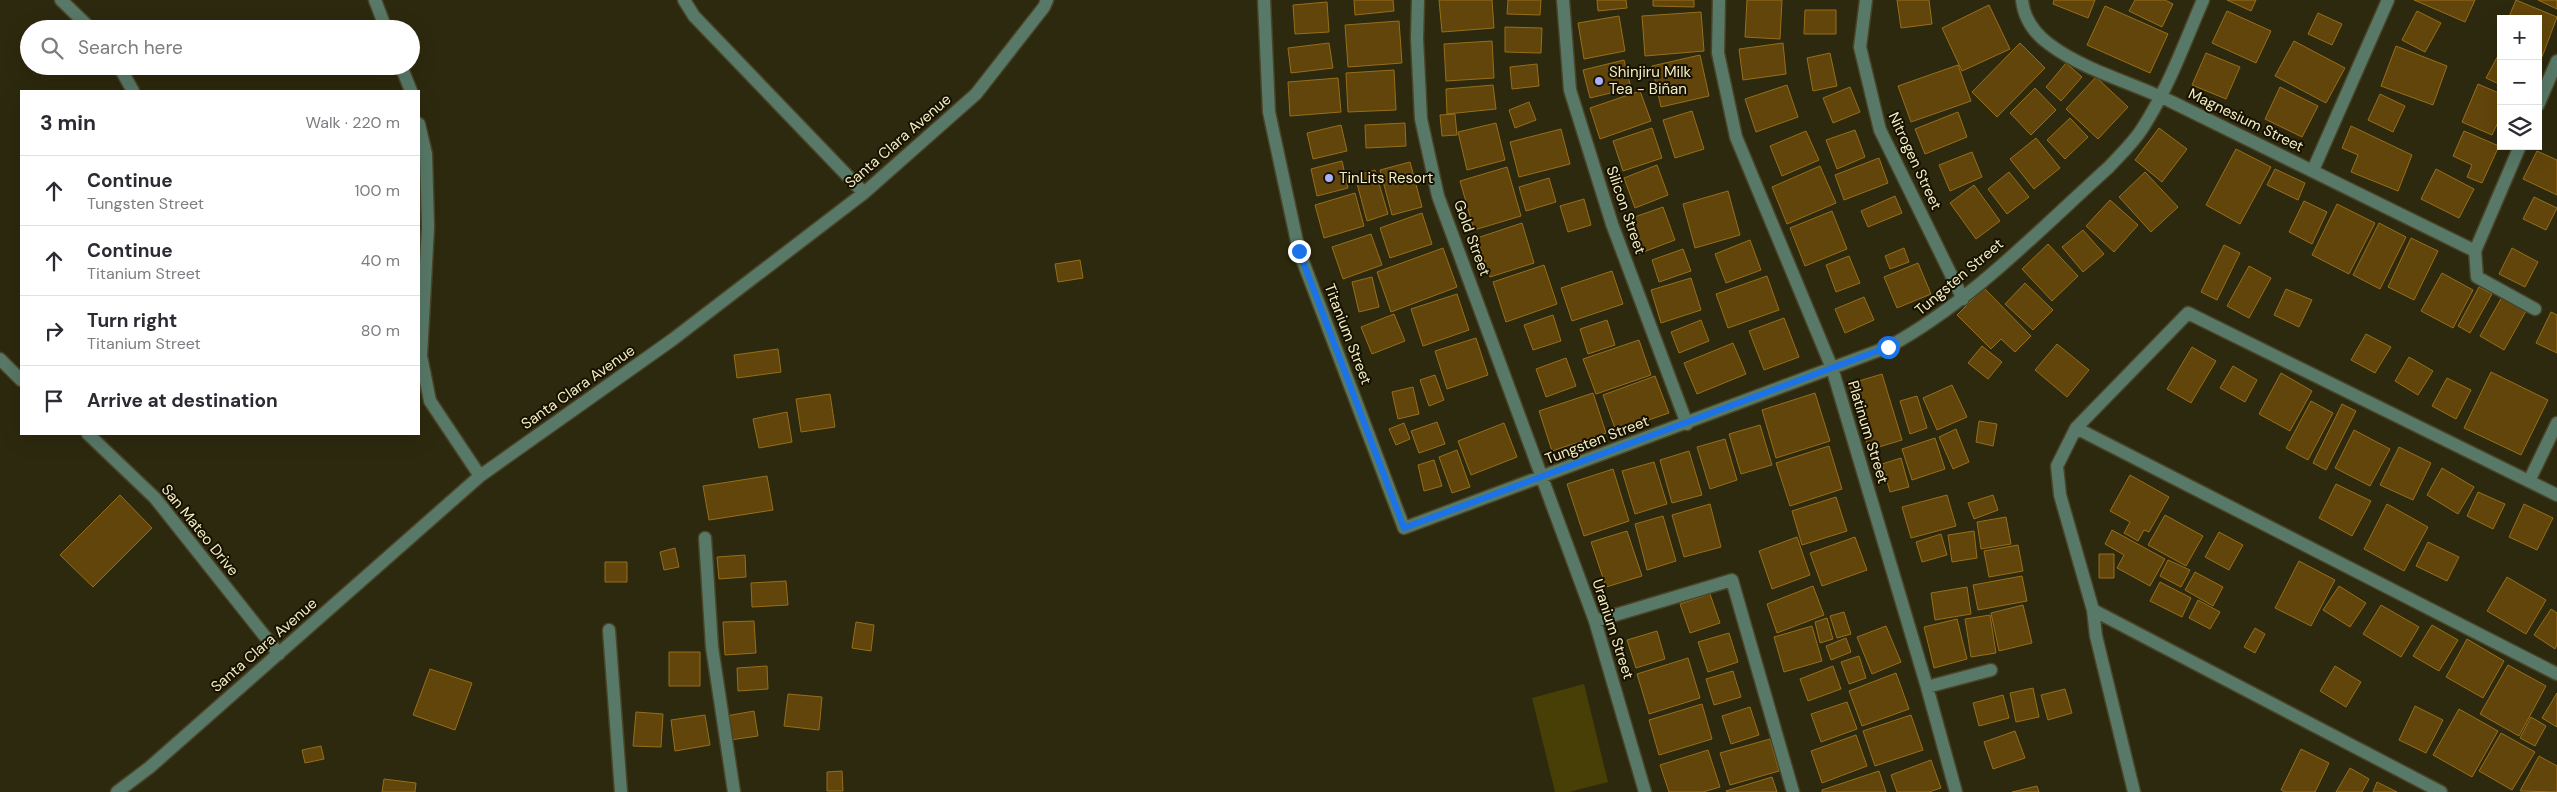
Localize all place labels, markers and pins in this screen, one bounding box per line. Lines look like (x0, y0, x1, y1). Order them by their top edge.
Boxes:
place label: Shinjiru Milk Tea - Biñan (1609, 62, 1691, 99)
marker: Shinjiru Milk Tea - Biñan (1593, 75, 1605, 87)
place label: TinLits Resort (1339, 168, 1433, 188)
marker: TinLits Resort (1323, 172, 1335, 184)

